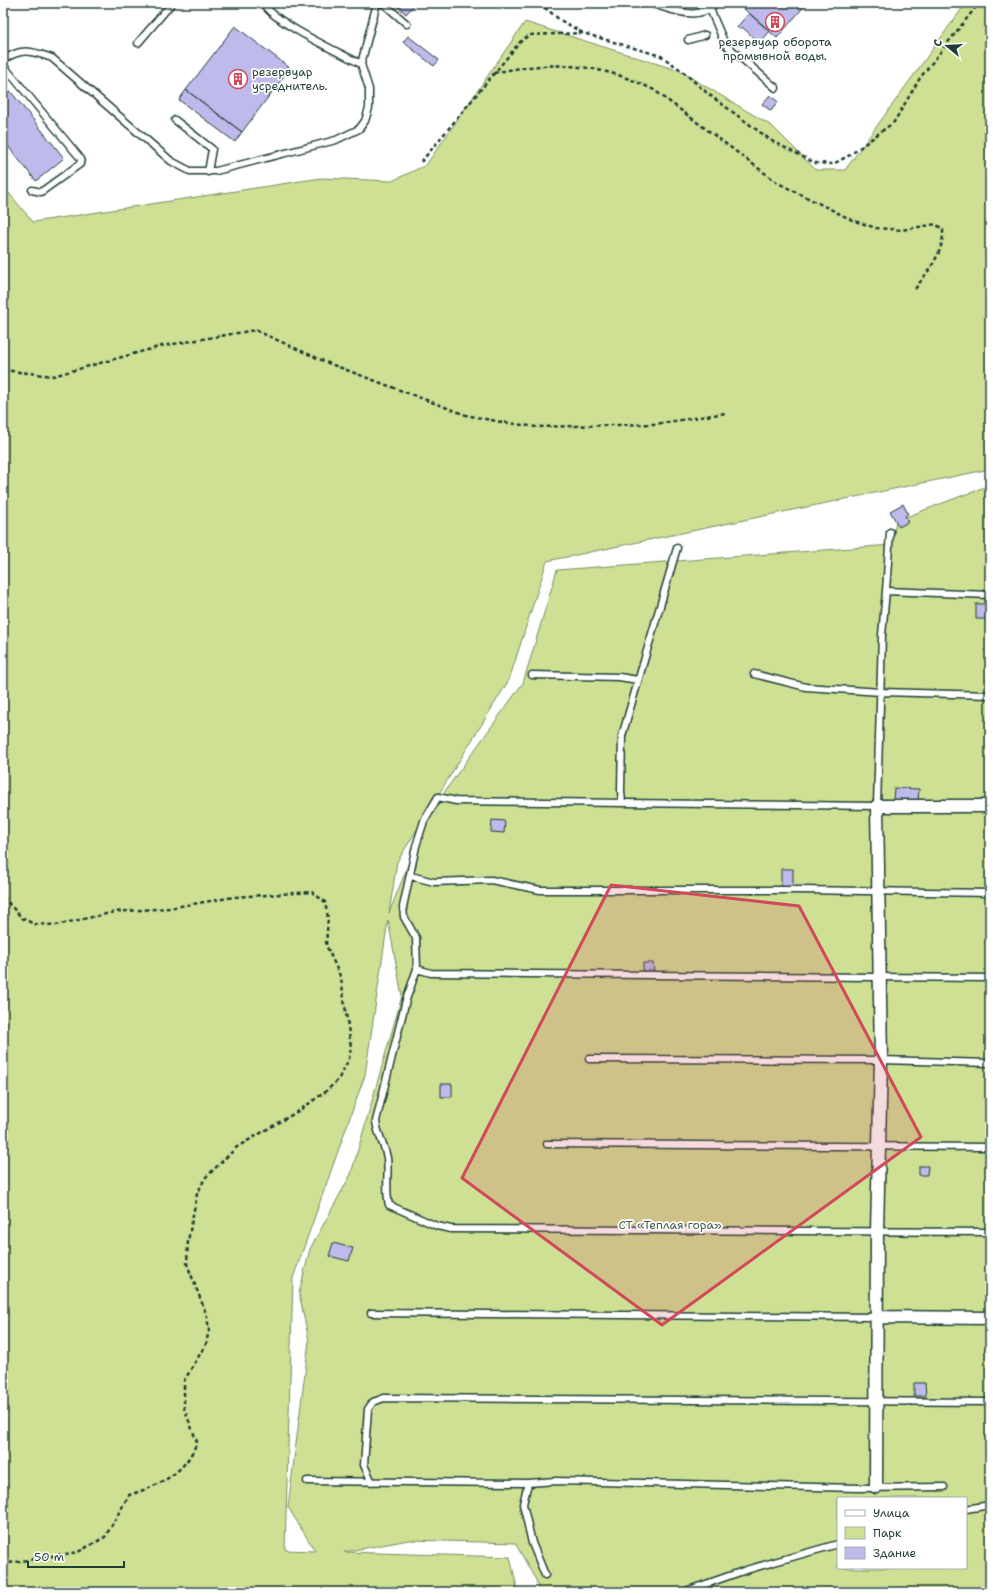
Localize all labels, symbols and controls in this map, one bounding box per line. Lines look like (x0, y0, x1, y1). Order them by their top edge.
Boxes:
building icon: резервуар оборота промывной воды. (764, 11, 786, 33)
north arrow (927, 26, 967, 66)
place label: резервуар оборота промывной воды. (718, 34, 832, 64)
text: С (930, 37, 946, 49)
place label: резервуар усреднитель. (252, 64, 328, 94)
building icon: резервуар усреднитель. (227, 68, 249, 90)
park label: СТ «Теплая гора» (618, 1217, 722, 1233)
legend (837, 1497, 967, 1569)
text: Улица (873, 1505, 910, 1521)
text: Парк (873, 1525, 902, 1541)
scale bar (28, 1543, 124, 1569)
text: Здание (873, 1545, 917, 1561)
text: 50 m (34, 1549, 64, 1565)

